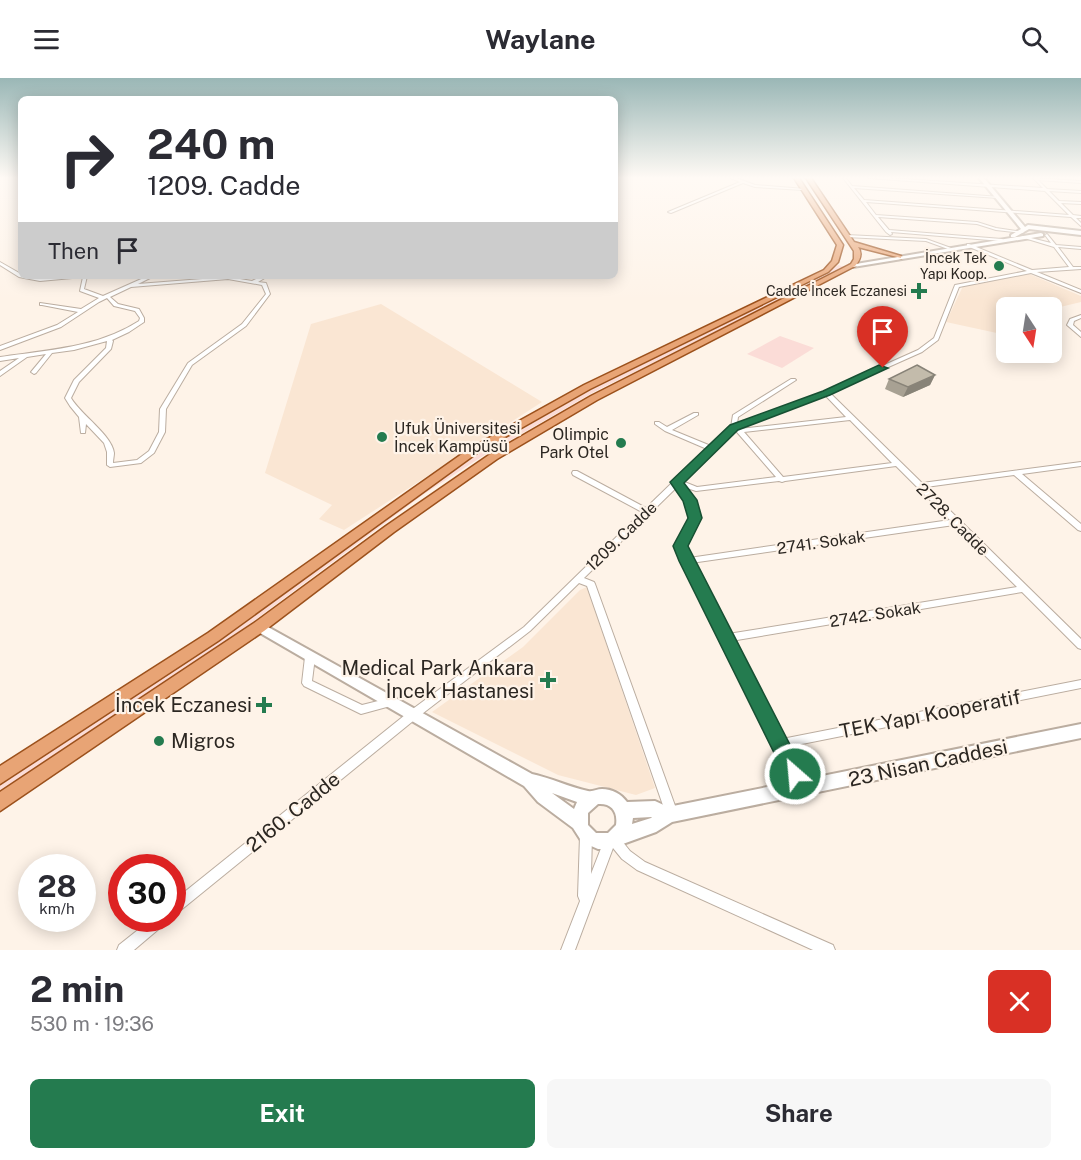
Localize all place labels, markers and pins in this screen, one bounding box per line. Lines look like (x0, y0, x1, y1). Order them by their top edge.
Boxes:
place label: İncek Tek Yapı Koop. (920, 248, 987, 282)
marker: İncek Tek Yapı Koop. (992, 259, 1006, 273)
place label: Cadde İncek Eczanesi (766, 281, 907, 299)
marker: Cadde İncek Eczanesi (912, 284, 926, 298)
pin (857, 306, 908, 368)
place label: Ufuk Üniversitesi İncek Kampüsü (394, 418, 521, 456)
place label: Olimpic Park Otel (539, 425, 609, 462)
marker: Ufuk Üniversitesi İncek Kampüsü (375, 430, 389, 444)
marker: Olimpic Park Otel (614, 436, 628, 450)
place label: Medical Park Ankara İncek Hastanesi (342, 656, 534, 703)
marker: Medical Park Ankara İncek Hastanesi (539, 671, 557, 689)
place label: İncek Eczanesi (115, 693, 252, 717)
marker: İncek Eczanesi (257, 698, 271, 712)
place label: Migros (171, 729, 235, 753)
marker: Migros (152, 734, 166, 748)

